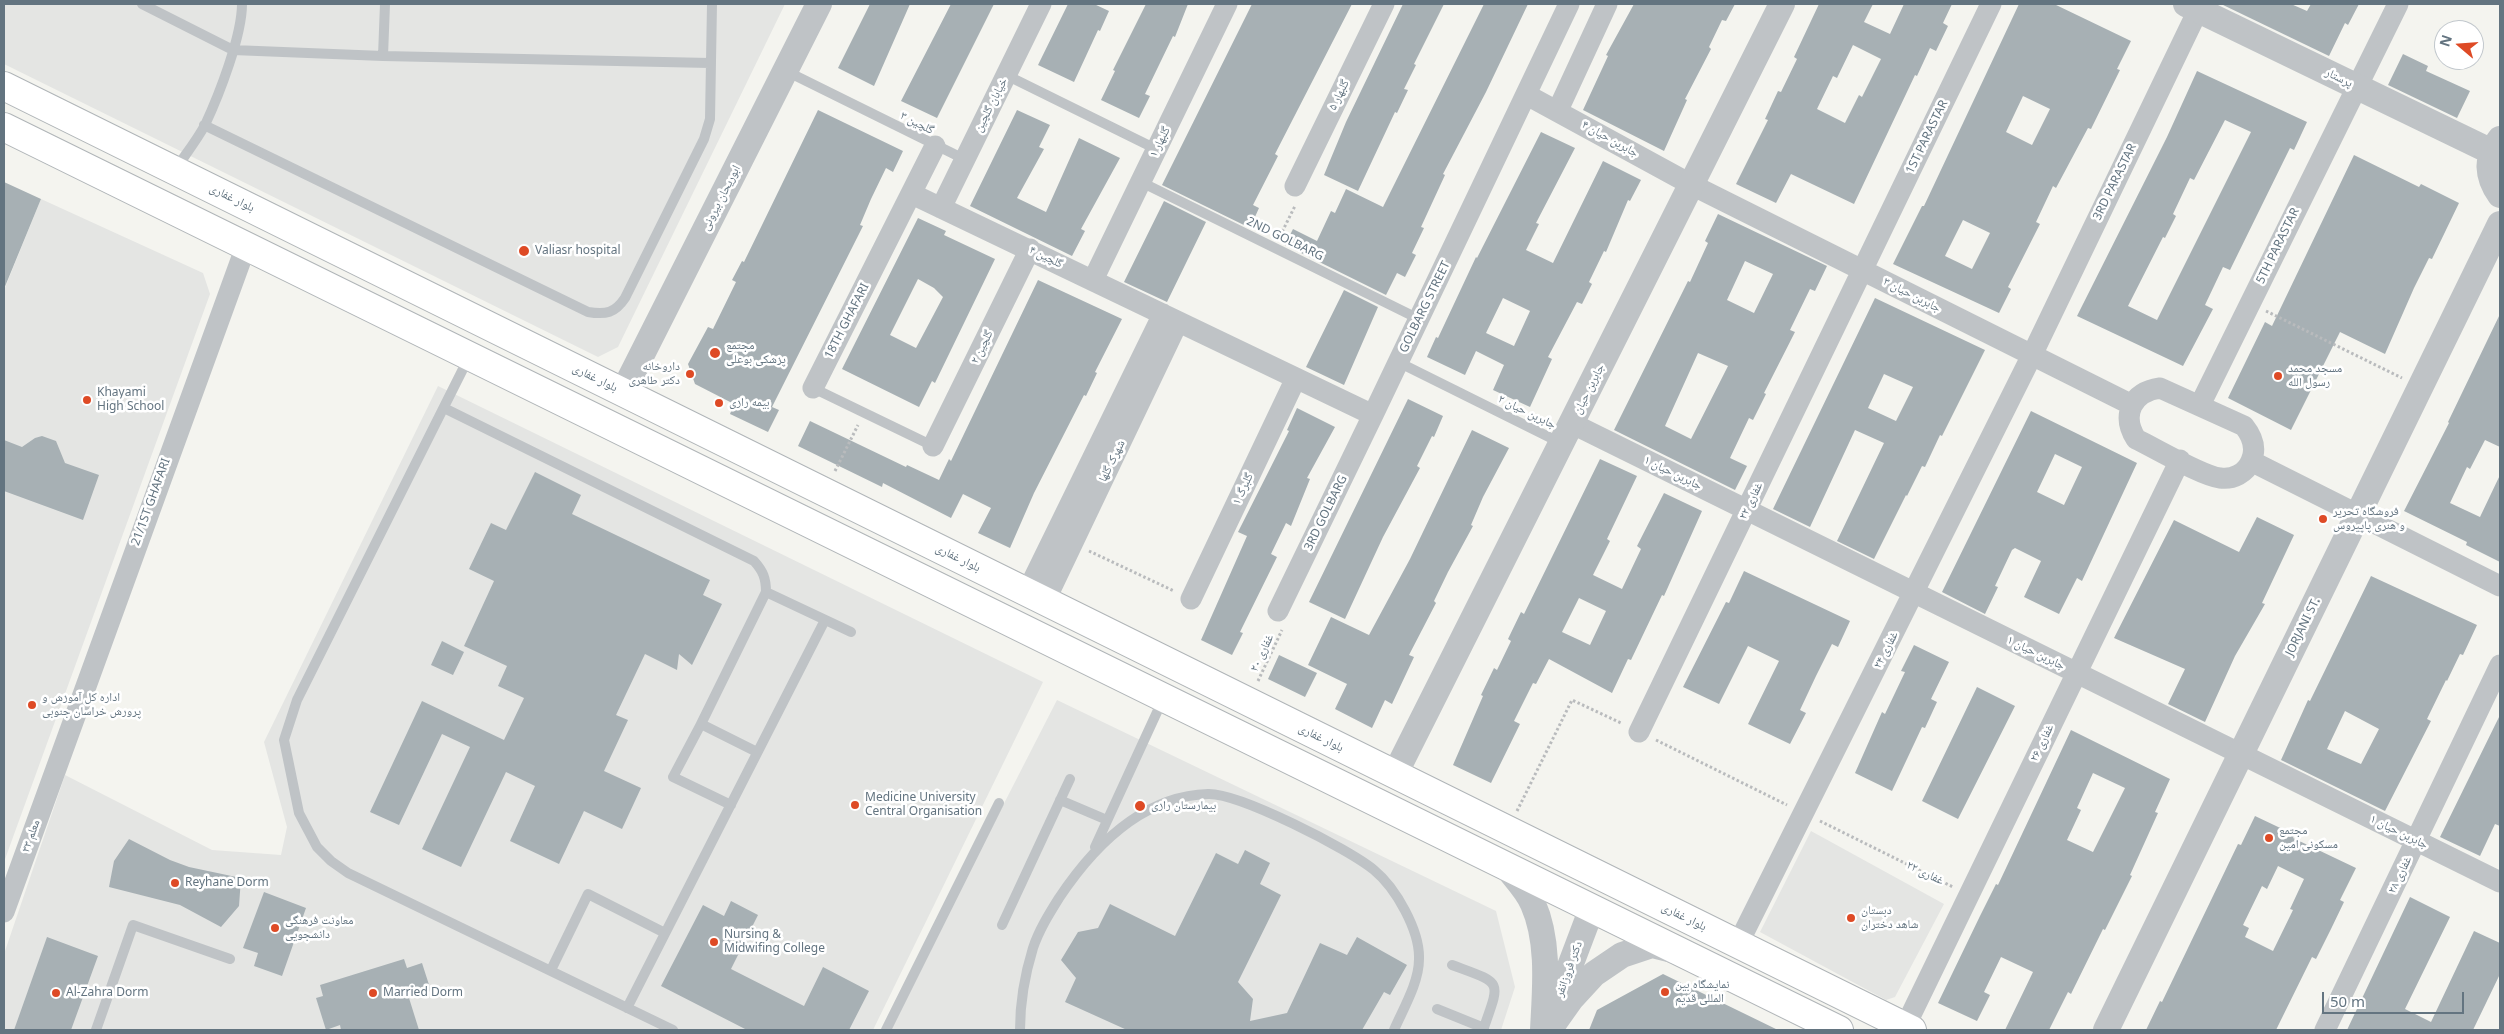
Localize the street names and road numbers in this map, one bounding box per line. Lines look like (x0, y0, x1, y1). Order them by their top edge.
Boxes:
street label: پرستار (2323, 65, 2355, 91)
street label: خیابان گلچین (971, 76, 1011, 134)
street label: گلبهار ۵ (1325, 77, 1353, 113)
street label: 1ST PARASTAR (1903, 98, 1951, 176)
street label: گلچین ۳ (898, 108, 936, 138)
street label: جابربن حیان ۴ (1579, 117, 1641, 161)
street label: گلبهار ۱ (1146, 124, 1174, 160)
street label: 3RD PARASTAR (2090, 141, 2140, 223)
street label: ابوریحان بیرونی (698, 163, 744, 233)
street label: بلوار غفاری (207, 181, 257, 215)
street label: 5TH PARASTAR (2253, 206, 2303, 286)
street label: 2ND GOLBARG (1244, 214, 1326, 264)
street label: گلچین ۴ (1027, 243, 1065, 271)
street label: GOLBARG STREET (1397, 259, 1453, 355)
street label: جابربن حیان ۳ (1881, 274, 1943, 316)
street label: 18TH GHAFARI (822, 281, 872, 361)
street label: گلچین ۲ (968, 328, 996, 366)
street label: بلوار غفاری (570, 361, 620, 395)
street label: جابربن حیان (1570, 362, 1608, 416)
street label: جابربن حیان ۲ (1496, 392, 1558, 432)
street label: شهرک گلها (1096, 438, 1128, 484)
street label: جابربن حیان ۱ (1642, 453, 1704, 493)
street label: 21/1ST GHAFARI (129, 456, 173, 548)
street label: گلبرگ ۱ (1229, 471, 1257, 507)
street label: 3RD GOLBARG (1301, 473, 1351, 553)
street label: غفاری ۲۲ (1736, 480, 1766, 522)
street label: بلوار غفاری (933, 541, 983, 575)
street label: JORJANI ST. (2283, 595, 2323, 659)
street label: غفاری ۲۴ (1871, 629, 1901, 671)
street label: غفاری ۲۰ (1247, 632, 1277, 674)
street label: جابربن حیان ۱ (2005, 633, 2067, 673)
street label: بلوار غفاری (1296, 721, 1346, 755)
street label: غفاری ۲۶ (2027, 722, 2057, 764)
street label: جابربن حیان ۱ (2368, 812, 2430, 852)
street label: معلم ۳۳ (19, 818, 43, 854)
street label: غفاری ۲۸ (2385, 854, 2415, 896)
street label: غفاری ۲۲ (1904, 858, 1946, 888)
street label: بلوار غفاری (1659, 900, 1709, 934)
street label: دکتر فروزانفر (1552, 939, 1586, 999)

